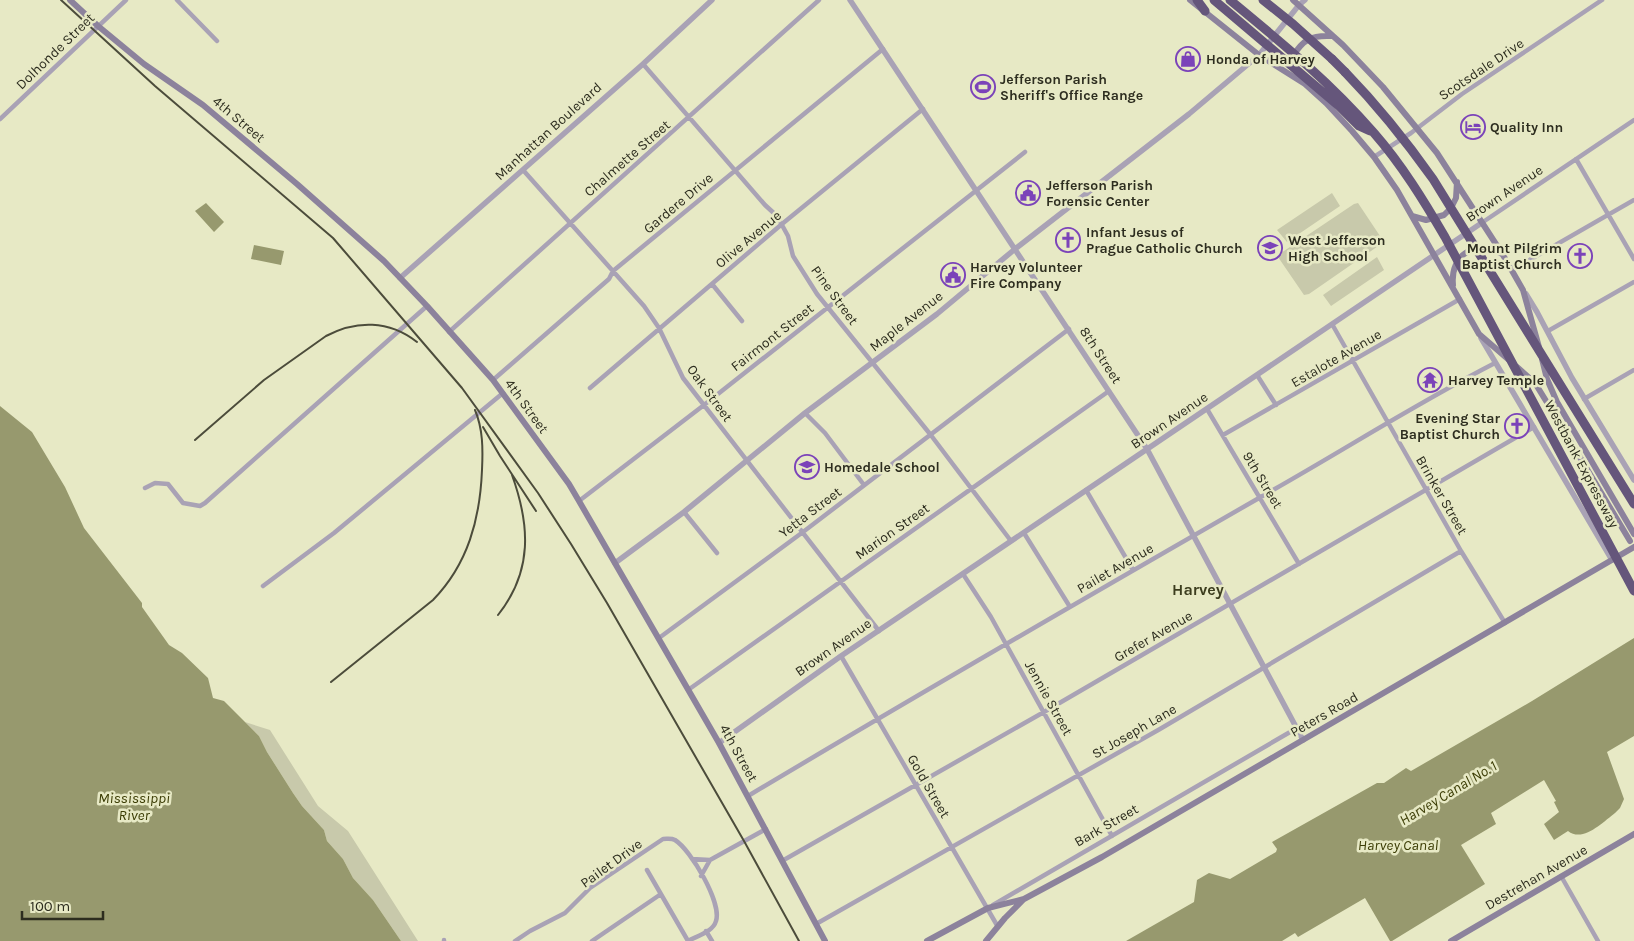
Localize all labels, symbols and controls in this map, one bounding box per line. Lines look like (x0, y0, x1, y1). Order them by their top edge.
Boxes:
street label: Dolhonde Street (13, 10, 98, 93)
street label: Scotsdale Drive (1435, 35, 1527, 104)
shop icon: Honda of Harvey (1175, 46, 1201, 72)
place label: Honda of Harvey (1206, 51, 1315, 68)
place label: Jefferson Parish Sheriff's Office Range (1000, 71, 1143, 104)
sports icon: Jefferson Parish Sheriff's Office Range (970, 74, 996, 100)
street label: Manhattan Boulevard (491, 79, 605, 184)
street label: 4th Street (209, 93, 268, 146)
hotel icon: Quality Inn (1460, 114, 1486, 140)
street label: Chalmette Street (581, 116, 674, 200)
place label: Quality Inn (1490, 119, 1563, 136)
street label: Brown Avenue (1462, 161, 1546, 225)
street label: Gardere Drive (640, 169, 717, 237)
place label: Jefferson Parish Forensic Center (1046, 177, 1153, 210)
public building icon: Jefferson Parish Forensic Center (1015, 180, 1041, 206)
street label: Olive Avenue (712, 207, 785, 272)
place label: Infant Jesus of Prague Catholic Church (1086, 224, 1243, 257)
church icon: Infant Jesus of Prague Catholic Church (1055, 227, 1081, 253)
place label: West Jefferson High School (1288, 232, 1385, 265)
school or university icon: West Jefferson High School (1257, 235, 1283, 261)
place label: Mount Pilgrim Baptist Church (1462, 240, 1562, 273)
church icon: Mount Pilgrim Baptist Church (1567, 243, 1593, 269)
place label: Harvey Volunteer Fire Company (970, 259, 1083, 292)
street label: Pine Street (807, 262, 862, 328)
public building icon: Harvey Volunteer Fire Company (940, 262, 966, 288)
street label: Maple Avenue (866, 288, 946, 355)
street label: Fairmont Street (728, 300, 817, 375)
street label: 8th Street (1076, 324, 1125, 387)
street label: Estalote Avenue (1288, 326, 1385, 391)
street label: Oak Street (683, 361, 736, 425)
temple icon: Harvey Temple (1417, 367, 1443, 393)
place label: Harvey Temple (1448, 372, 1544, 389)
street label: 4th Street (501, 376, 552, 437)
street label: Brown Avenue (1127, 388, 1211, 452)
street label: Westbank Expressway (1541, 398, 1623, 531)
place label: Evening Star Baptist Church (1400, 410, 1500, 443)
church icon: Evening Star Baptist Church (1504, 413, 1530, 439)
street label: 9th Street (1239, 449, 1286, 512)
street label: Brinker Street (1412, 453, 1471, 538)
school or university icon: Homedale School (794, 454, 820, 480)
place label: Homedale School (824, 459, 940, 476)
street label: Yetta Street (776, 483, 845, 541)
street label: Marion Street (852, 500, 933, 563)
street label: Pailet Avenue (1074, 540, 1156, 597)
district label: Harvey (1172, 580, 1224, 599)
street label: Grefer Avenue (1111, 607, 1195, 666)
street label: Brown Avenue (792, 615, 875, 680)
street label: Jennie Street (1021, 658, 1076, 739)
street label: Peters Road (1287, 688, 1361, 741)
street label: St Joseph Lane (1089, 700, 1180, 762)
street label: 4th Street (716, 721, 761, 785)
street label: Gold Street (904, 751, 954, 821)
water label: Harvey Canal No. 1 (1396, 757, 1500, 829)
water label: Mississippi River (98, 789, 170, 824)
street label: Bark Street (1071, 800, 1141, 851)
street label: Pailet Drive (577, 835, 645, 891)
water label: Harvey Canal (1358, 836, 1438, 854)
street label: Destrehan Avenue (1482, 841, 1590, 914)
scale bar (22, 888, 104, 920)
text: 100 m (30, 897, 70, 915)

